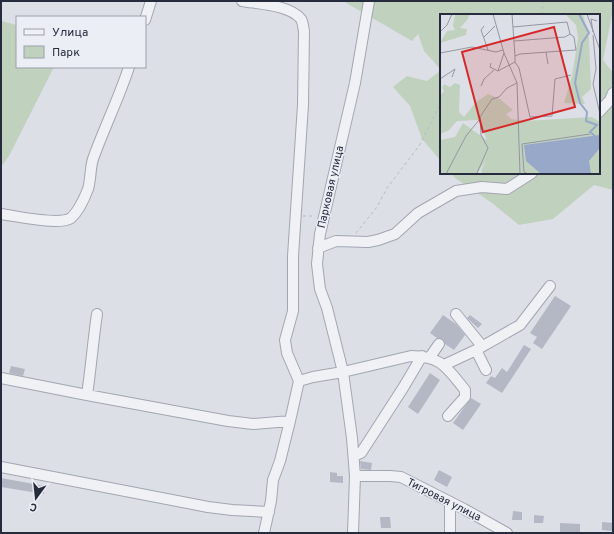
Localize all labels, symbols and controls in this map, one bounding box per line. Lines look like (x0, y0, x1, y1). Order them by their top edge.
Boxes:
inset map (440, 14, 600, 174)
legend (16, 16, 146, 68)
text: Улица (52, 25, 88, 41)
text: Парк (52, 45, 80, 61)
street label: Парковая улица (315, 144, 347, 230)
street label: Тигровая улица (404, 475, 484, 525)
north arrow (16, 478, 56, 518)
text: С (28, 499, 39, 514)

